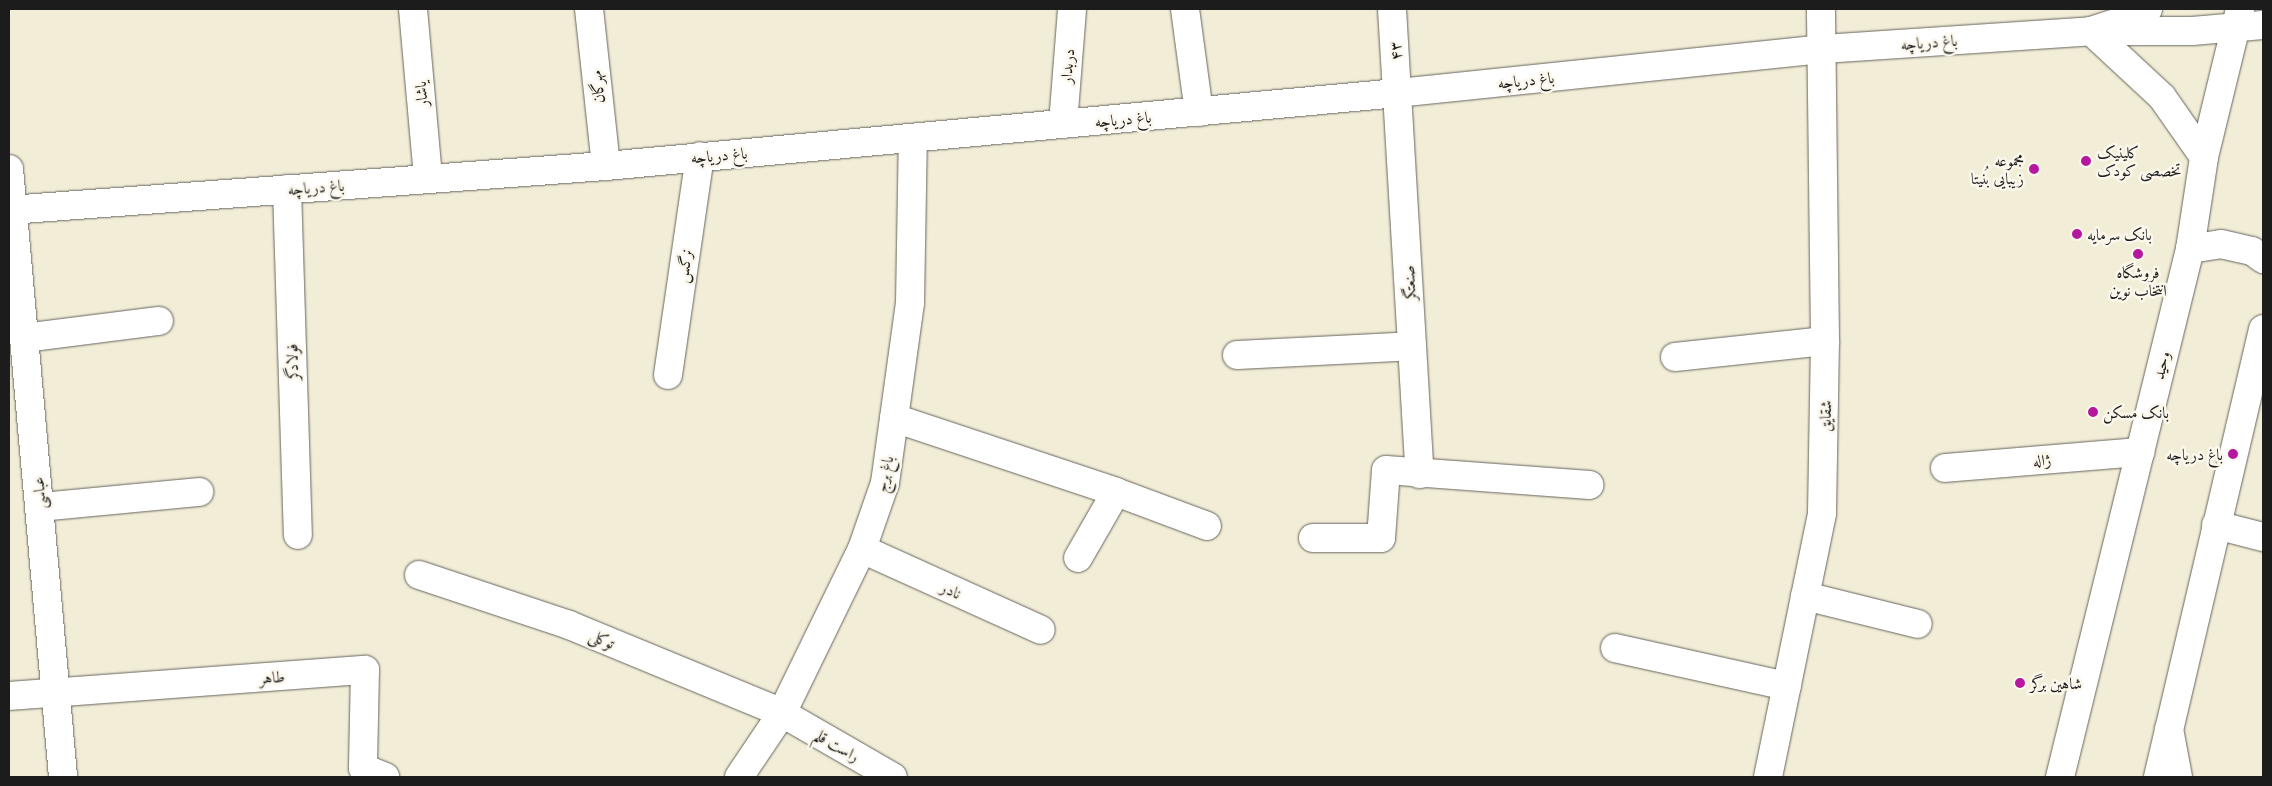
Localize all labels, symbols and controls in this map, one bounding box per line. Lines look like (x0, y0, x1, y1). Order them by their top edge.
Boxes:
street label: باغ دریاچه (1900, 30, 1958, 54)
street label: ۴۳ (1385, 41, 1405, 61)
street label: دربدار (1056, 48, 1078, 84)
street label: باغ دریاچه (1497, 67, 1555, 93)
street label: مهرگان (586, 70, 608, 104)
street label: یاشار (410, 80, 432, 108)
street label: باغ دریاچه (1094, 107, 1152, 131)
place label: کلینیک تخصصی کودک (2097, 142, 2182, 180)
street label: باغ دریاچه (690, 143, 748, 167)
place label: مجموعه زیبایی بُنیتا (1971, 150, 2024, 188)
marker: کلینیک تخصصی کودک (2079, 154, 2093, 168)
marker: مجموعه زیبایی بُنیتا (2028, 163, 2040, 175)
street label: باغ دریاچه (287, 175, 345, 199)
place label: بانک سرمایه (2087, 224, 2152, 244)
marker: بانک سرمایه (2071, 228, 2083, 240)
street label: نرگس (672, 248, 696, 284)
marker: فروشگاه انتخاب نوین (2132, 248, 2144, 260)
place label: فروشگاه انتخاب نوین (2109, 262, 2167, 300)
street label: صنعتگر (1398, 265, 1420, 301)
street label: فولادگر (282, 343, 302, 381)
street label: وحید (2148, 349, 2174, 381)
street label: شقایق (1815, 400, 1835, 432)
place label: بانک مسکن (2103, 402, 2169, 422)
marker: بانک مسکن (2087, 406, 2099, 418)
place label: باغ دریاچه (2166, 444, 2223, 464)
marker: باغ دریاچه (2227, 448, 2239, 460)
street label: ژاله (2032, 450, 2052, 470)
street label: باغ برج (871, 454, 897, 494)
street label: عباسی (28, 476, 50, 510)
street label: نادر (938, 577, 964, 603)
street label: توکلی (586, 625, 618, 653)
street label: طاهر (259, 667, 285, 687)
place label: شاهین برگر (2030, 673, 2082, 693)
marker: شاهین برگر (2014, 677, 2026, 689)
street label: راست قلم (811, 724, 863, 766)

